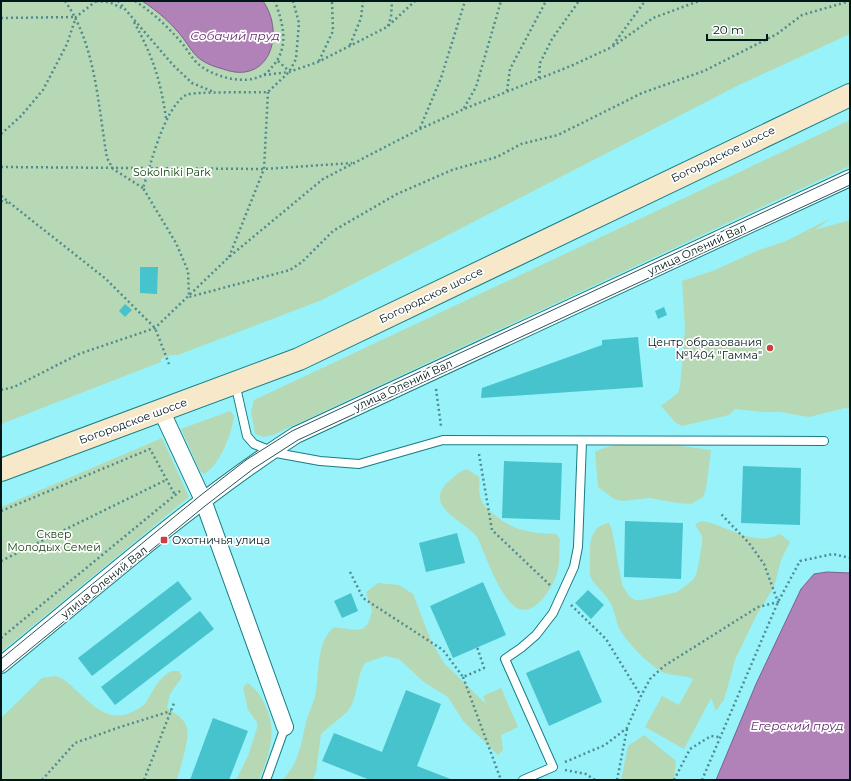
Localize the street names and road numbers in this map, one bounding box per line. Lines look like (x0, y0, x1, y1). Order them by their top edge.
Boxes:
street label: Богородское шоссе (669, 123, 777, 185)
street label: улица Олений Вал (645, 220, 749, 278)
street label: Богородское шоссе (377, 264, 485, 326)
street label: улица Олений Вал (351, 356, 455, 414)
street label: Богородское шоссе (77, 395, 189, 447)
street label: улица Олений Вал (57, 543, 150, 622)

